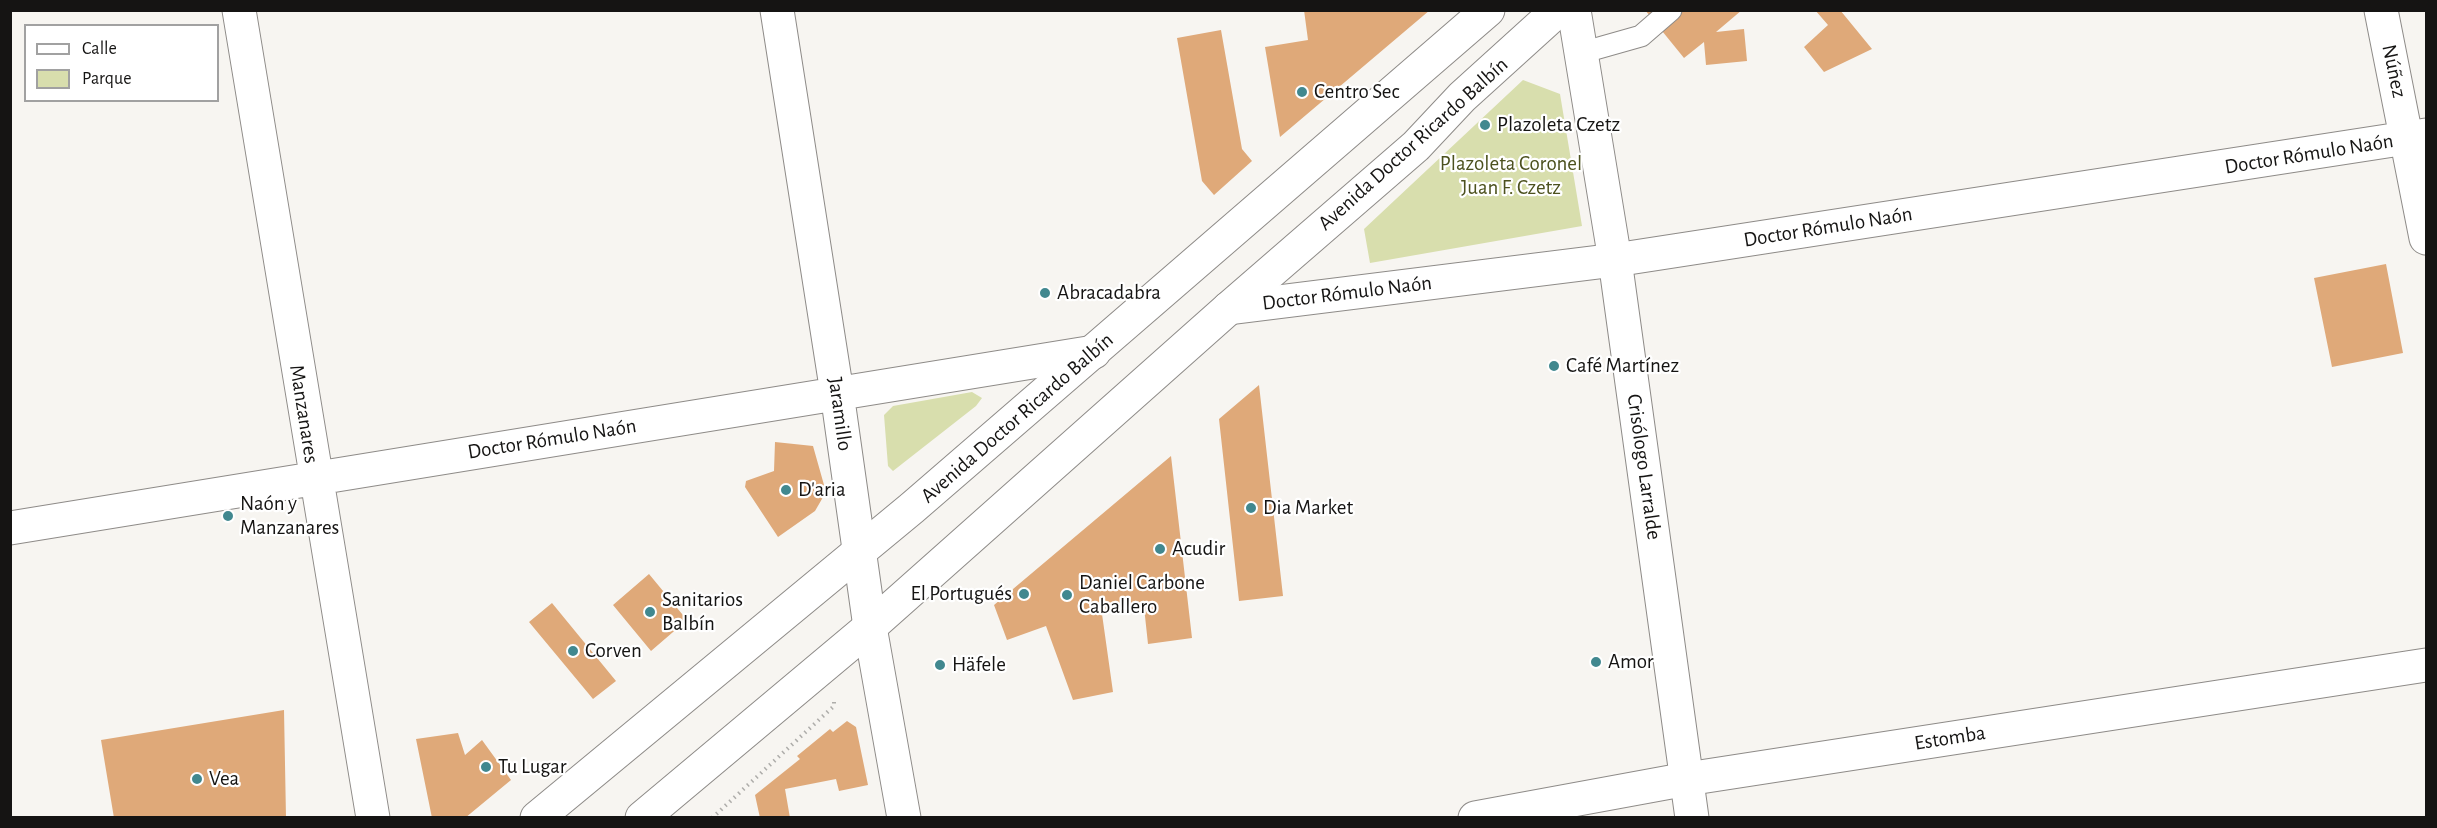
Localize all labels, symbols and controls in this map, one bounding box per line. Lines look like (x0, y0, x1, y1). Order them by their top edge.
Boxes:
legend (24, 24, 219, 102)
text: Calle (82, 40, 117, 58)
street label: Núñez (2376, 42, 2412, 100)
street label: Avenida Doctor Ricardo Balbín (1313, 52, 1513, 236)
text: Parque (82, 70, 131, 88)
place label: Centro Sec (1314, 79, 1400, 105)
marker: Centro Sec (1295, 85, 1309, 99)
place label: Plazoleta Czetz (1497, 112, 1620, 138)
marker: Plazoleta Czetz (1478, 118, 1492, 132)
street label: Doctor Rómulo Naón (2223, 128, 2395, 180)
park label: Plazoleta Coronel Juan F. Czetz (1440, 151, 1582, 201)
street label: Doctor Rómulo Naón (1742, 201, 1914, 253)
street label: Doctor Rómulo Naón (1261, 270, 1433, 316)
place label: Abracadabra (1057, 280, 1161, 306)
marker: Abracadabra (1038, 286, 1052, 300)
street label: Avenida Doctor Ricardo Balbín (915, 327, 1119, 509)
place label: Café Martínez (1566, 353, 1679, 379)
marker: Café Martínez (1547, 359, 1561, 373)
street label: Manzanares (284, 363, 324, 465)
street label: Jaramillo (822, 376, 858, 452)
street label: Crisólogo Larralde (1621, 392, 1667, 542)
street label: Doctor Rómulo Naón (466, 413, 638, 465)
place label: D'aria (798, 477, 846, 503)
marker: D'aria (779, 483, 793, 497)
place label: Naón y Manzanares (240, 491, 339, 541)
place label: Dia Market (1263, 495, 1353, 521)
marker: Dia Market (1244, 501, 1258, 515)
marker: Naón y Manzanares (221, 509, 235, 523)
place label: Acudir (1172, 536, 1225, 562)
marker: Acudir (1153, 542, 1167, 556)
place label: Daniel Carbone Caballero (1079, 570, 1205, 620)
place label: El Portugués (911, 581, 1012, 607)
place label: Sanitarios Balbín (662, 587, 743, 637)
marker: El Portugués (1017, 587, 1031, 601)
marker: Daniel Carbone Caballero (1060, 588, 1074, 602)
marker: Sanitarios Balbín (643, 605, 657, 619)
place label: Corven (585, 638, 642, 664)
marker: Corven (566, 644, 580, 658)
place label: Amor (1608, 649, 1654, 675)
place label: Häfele (952, 652, 1006, 678)
marker: Amor (1589, 655, 1603, 669)
marker: Häfele (933, 658, 947, 672)
street label: Estomba (1913, 720, 1987, 756)
place label: Tu Lugar (498, 754, 567, 780)
marker: Tu Lugar (479, 760, 493, 774)
place label: Vea (209, 766, 239, 792)
marker: Vea (190, 772, 204, 786)

